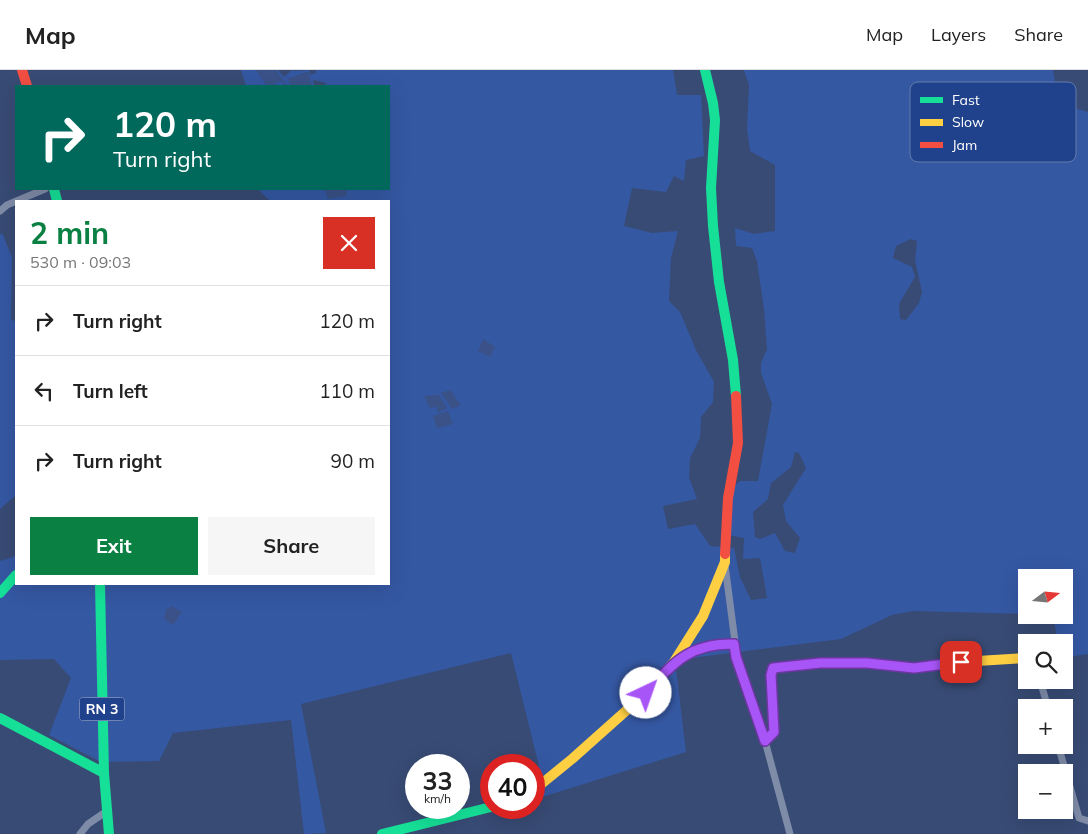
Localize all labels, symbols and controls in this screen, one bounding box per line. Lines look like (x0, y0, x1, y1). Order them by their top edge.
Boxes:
text: Map (25, 20, 76, 50)
text: Map (866, 23, 903, 46)
text: Layers (931, 23, 986, 46)
text: Share (1014, 23, 1063, 46)
legend (910, 82, 1076, 162)
text: Fast (952, 91, 980, 109)
text: 120 m (113, 102, 217, 146)
icon: right (30, 105, 95, 170)
text: Slow (952, 113, 984, 131)
text: Jam (952, 136, 977, 154)
text: Turn right (113, 145, 211, 173)
text: 2 min (30, 214, 109, 252)
button: close (323, 217, 375, 269)
text: 530 m · 09:03 (30, 252, 131, 272)
icon: right (30, 307, 58, 335)
text: Turn right (73, 309, 162, 333)
text: 120 m (319, 309, 375, 333)
icon: left (30, 377, 58, 405)
text: Turn left (73, 379, 148, 403)
text: 110 m (319, 379, 375, 403)
icon: right (30, 447, 58, 475)
text: Turn right (73, 449, 162, 473)
text: 90 m (331, 449, 375, 473)
button: Exit (30, 517, 198, 575)
button: Share (208, 517, 375, 575)
north arrow (1018, 569, 1072, 624)
map controls (1018, 569, 1073, 819)
button: search (1018, 634, 1073, 689)
pin (940, 641, 982, 683)
icon: arrive (947, 648, 975, 676)
position arrow (619, 666, 671, 718)
road number: RN 3 (80, 698, 124, 720)
button: + (1018, 699, 1073, 754)
speed limit sign: 40 (480, 754, 545, 819)
button: − (1018, 764, 1073, 819)
text: 33 (422, 765, 453, 796)
text: km/h (424, 791, 451, 806)

